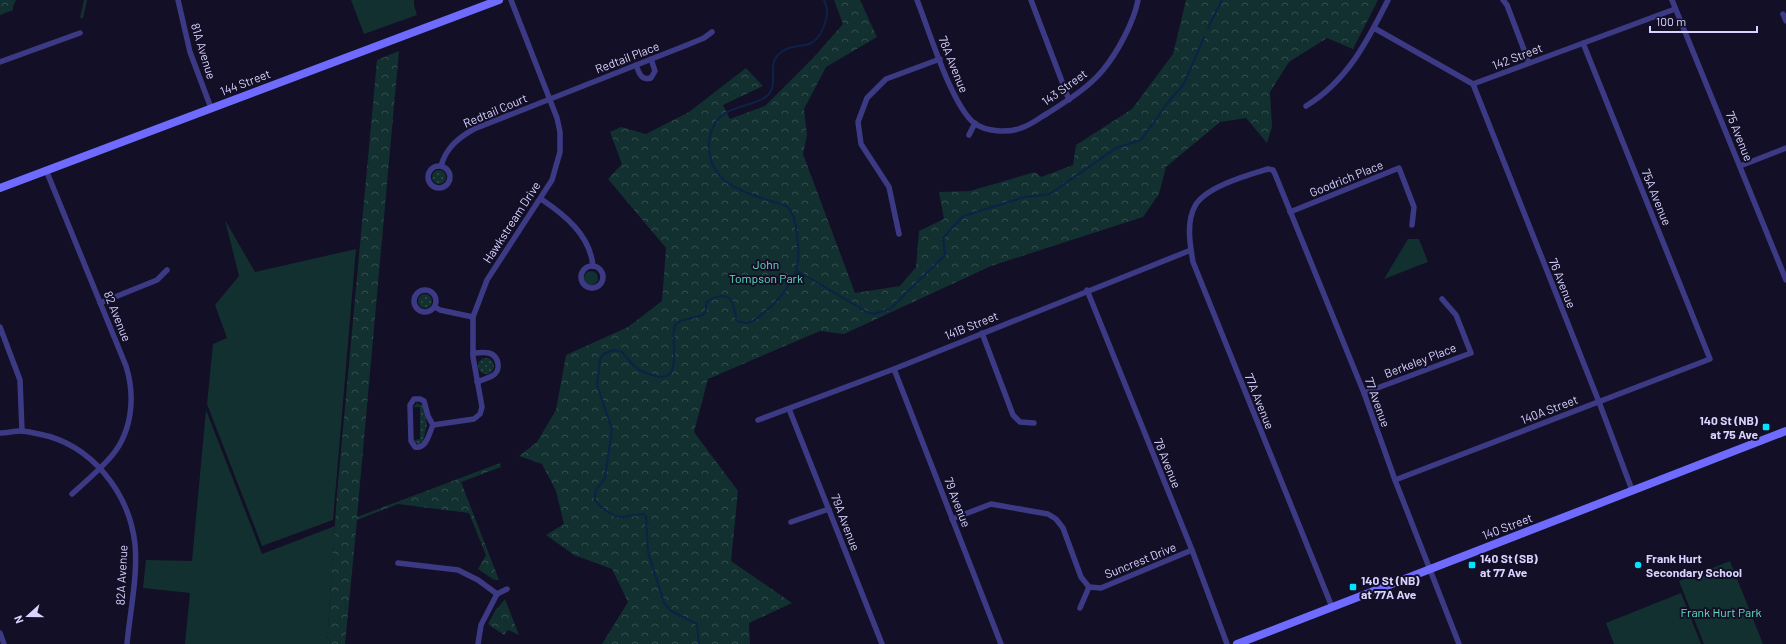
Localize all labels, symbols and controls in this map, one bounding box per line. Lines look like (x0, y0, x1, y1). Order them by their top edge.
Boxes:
scale bar (1650, 8, 1757, 34)
text: 100 m (1656, 14, 1686, 28)
street label: 81A Avenue (189, 21, 219, 81)
street label: 78A Avenue (936, 34, 972, 94)
street label: Redtail Place (593, 38, 661, 76)
street label: 142 Street (1490, 40, 1544, 72)
street label: 144 Street (218, 66, 272, 98)
street label: 143 Street (1039, 66, 1089, 108)
street label: Redtail Court (461, 90, 529, 130)
street label: 75 Avenue (1724, 109, 1756, 163)
street label: Goodrich Place (1307, 157, 1385, 199)
street label: 75A Avenue (1639, 167, 1675, 227)
street label: Hawkstream Drive (479, 179, 543, 265)
street label: 76 Avenue (1547, 256, 1579, 310)
park label: John Tompson Park (729, 257, 803, 285)
street label: 82 Avenue (102, 289, 134, 343)
street label: 141B Street (942, 308, 1000, 342)
street label: Berkeley Place (1382, 340, 1458, 380)
street label: 77A Avenue (1242, 371, 1278, 431)
street label: 77 Avenue (1363, 375, 1393, 429)
street label: 140A Street (1518, 392, 1580, 426)
place label: 140 St (NB) at 75 Ave (1699, 413, 1759, 441)
marker: 140 St (NB) at 75 Ave (1761, 422, 1771, 432)
street label: 78 Avenue (1152, 436, 1184, 490)
street label: 79 Avenue (942, 475, 974, 529)
street label: 79A Avenue (829, 492, 863, 552)
street label: 140 Street (1480, 510, 1534, 542)
street label: Suncrest Drive (1102, 539, 1178, 581)
street label: 82A Avenue (112, 544, 130, 606)
place label: 140 St (SB) at 77 Ave (1480, 551, 1539, 579)
place label: Frank Hurt Secondary School (1646, 551, 1742, 579)
marker: 140 St (SB) at 77 Ave (1467, 560, 1477, 570)
marker: Frank Hurt Secondary School (1633, 560, 1643, 570)
place label: 140 St (NB) at 77A Ave (1361, 573, 1420, 601)
marker: 140 St (NB) at 77A Ave (1348, 582, 1358, 592)
north arrow (8, 596, 48, 636)
park label: Frank Hurt Park (1680, 605, 1762, 619)
text: N (11, 614, 26, 626)

